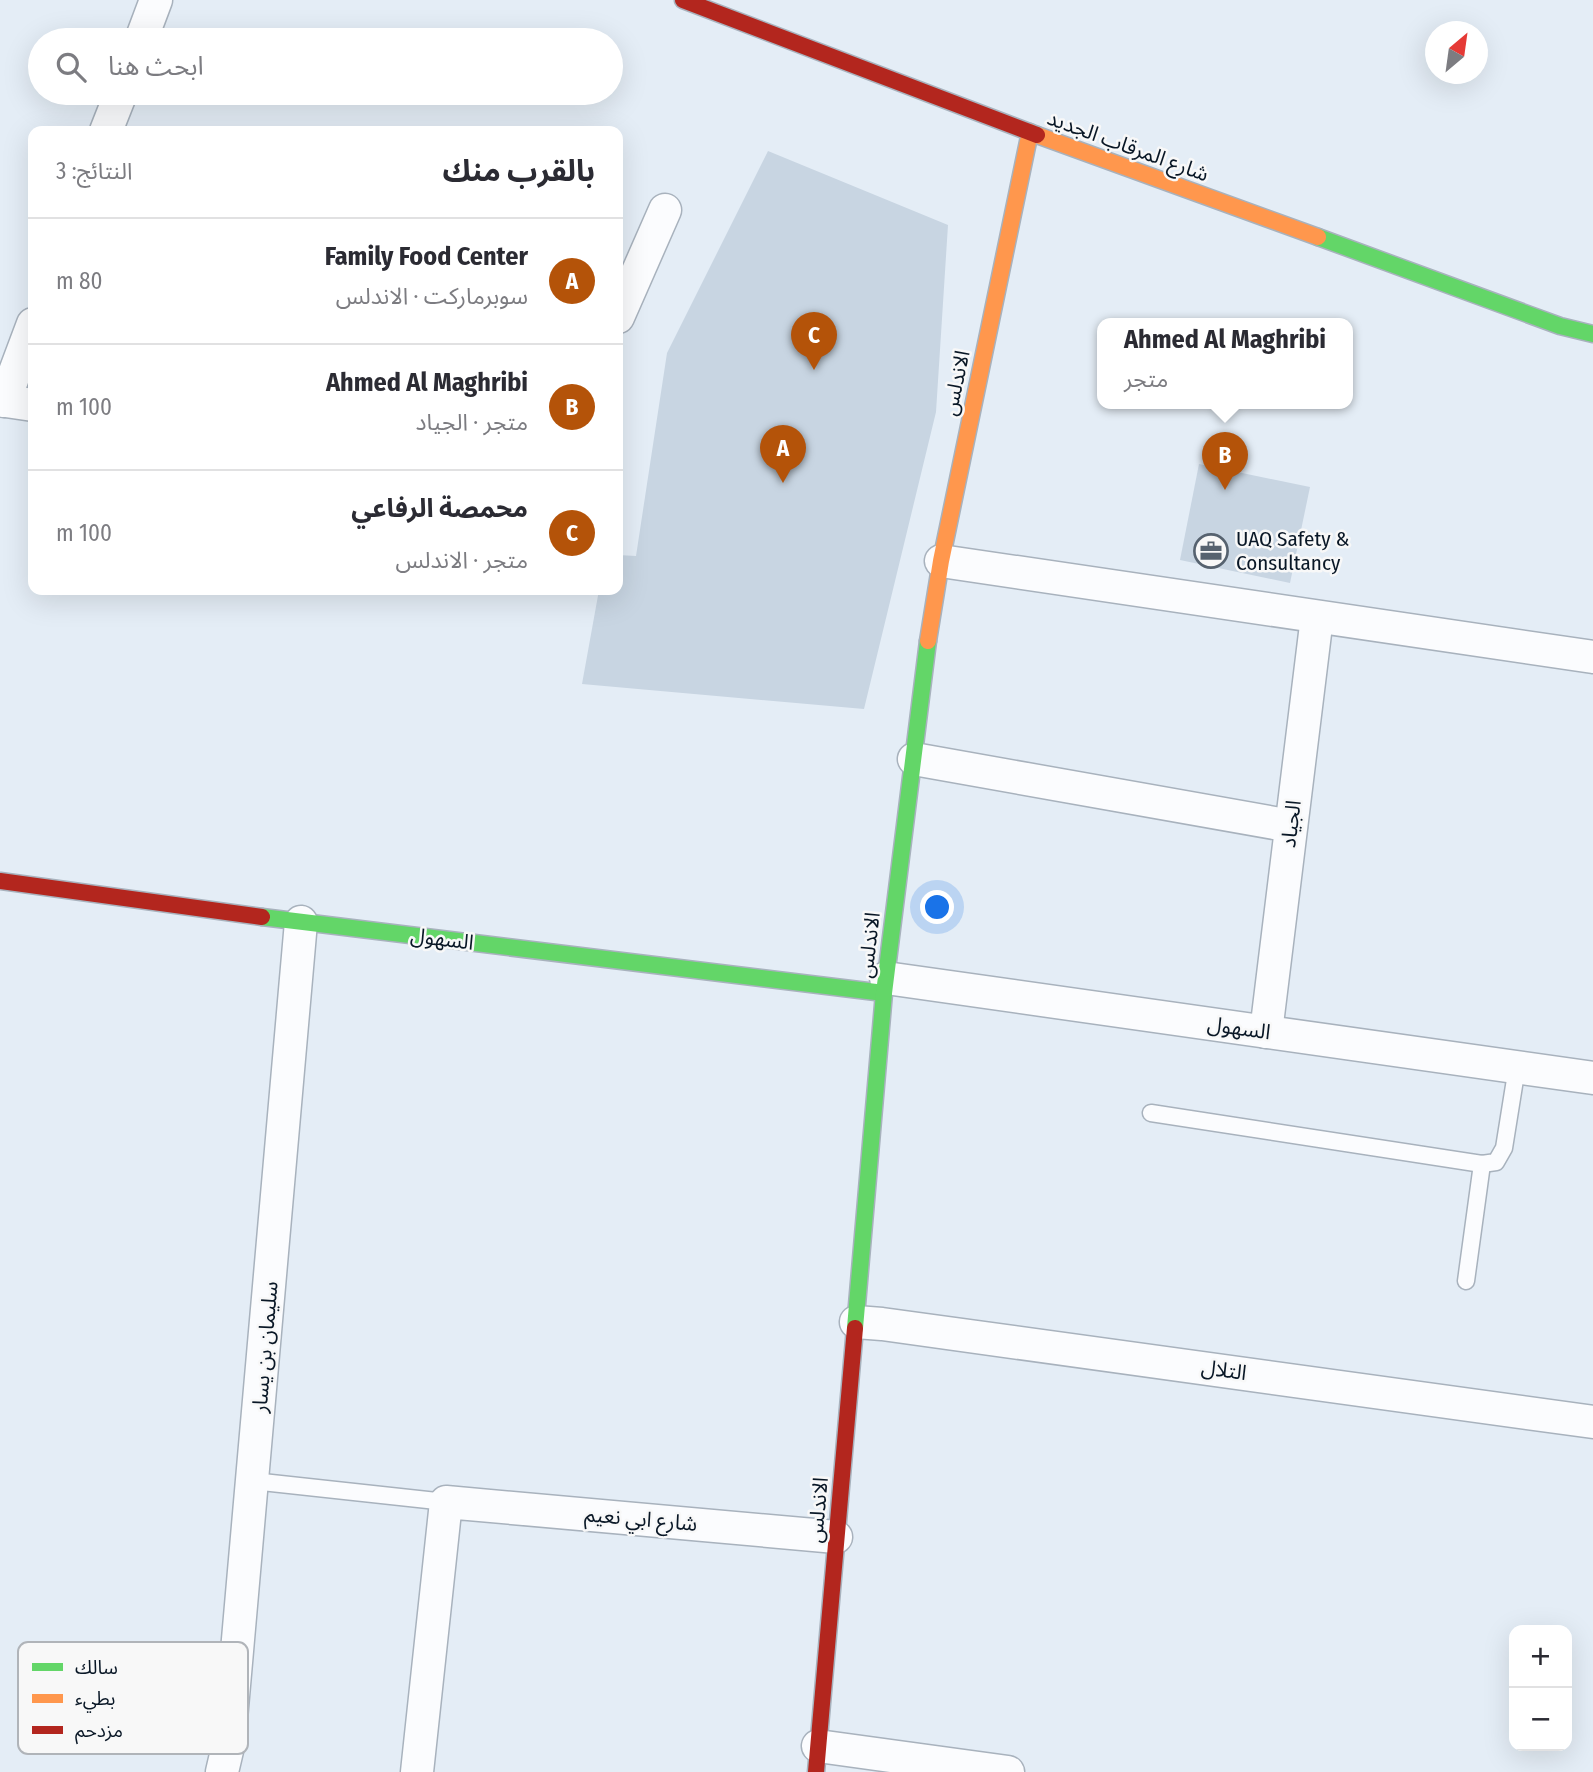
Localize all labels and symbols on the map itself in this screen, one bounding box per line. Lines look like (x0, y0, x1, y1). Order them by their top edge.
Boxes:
north arrow (1425, 21, 1488, 84)
street label: شارع المرقاب الجديد (1043, 105, 1212, 189)
pin: C (791, 312, 837, 370)
street label: الاندلس (936, 348, 976, 418)
pin: A (760, 425, 806, 483)
pin: B (1202, 432, 1248, 490)
place label: UAQ Safety & Consultancy (1236, 526, 1349, 576)
office icon: UAQ Safety & Consultancy (1192, 532, 1230, 570)
street label: الجياد (1275, 799, 1307, 849)
your location (920, 890, 954, 924)
street label: الاندلس (852, 911, 886, 979)
street label: السهول (409, 922, 475, 956)
street label: السهول (1206, 1011, 1272, 1045)
street label: سليمان بن يسار (246, 1280, 284, 1415)
street label: التلال (1200, 1354, 1248, 1386)
street label: الاندلس (802, 1476, 834, 1544)
street label: شارع ابي نعيم (583, 1501, 698, 1540)
legend (18, 1642, 248, 1754)
text: سالك (75, 1656, 118, 1679)
text: بطيء (75, 1687, 115, 1713)
text: مزدحم (75, 1719, 123, 1745)

